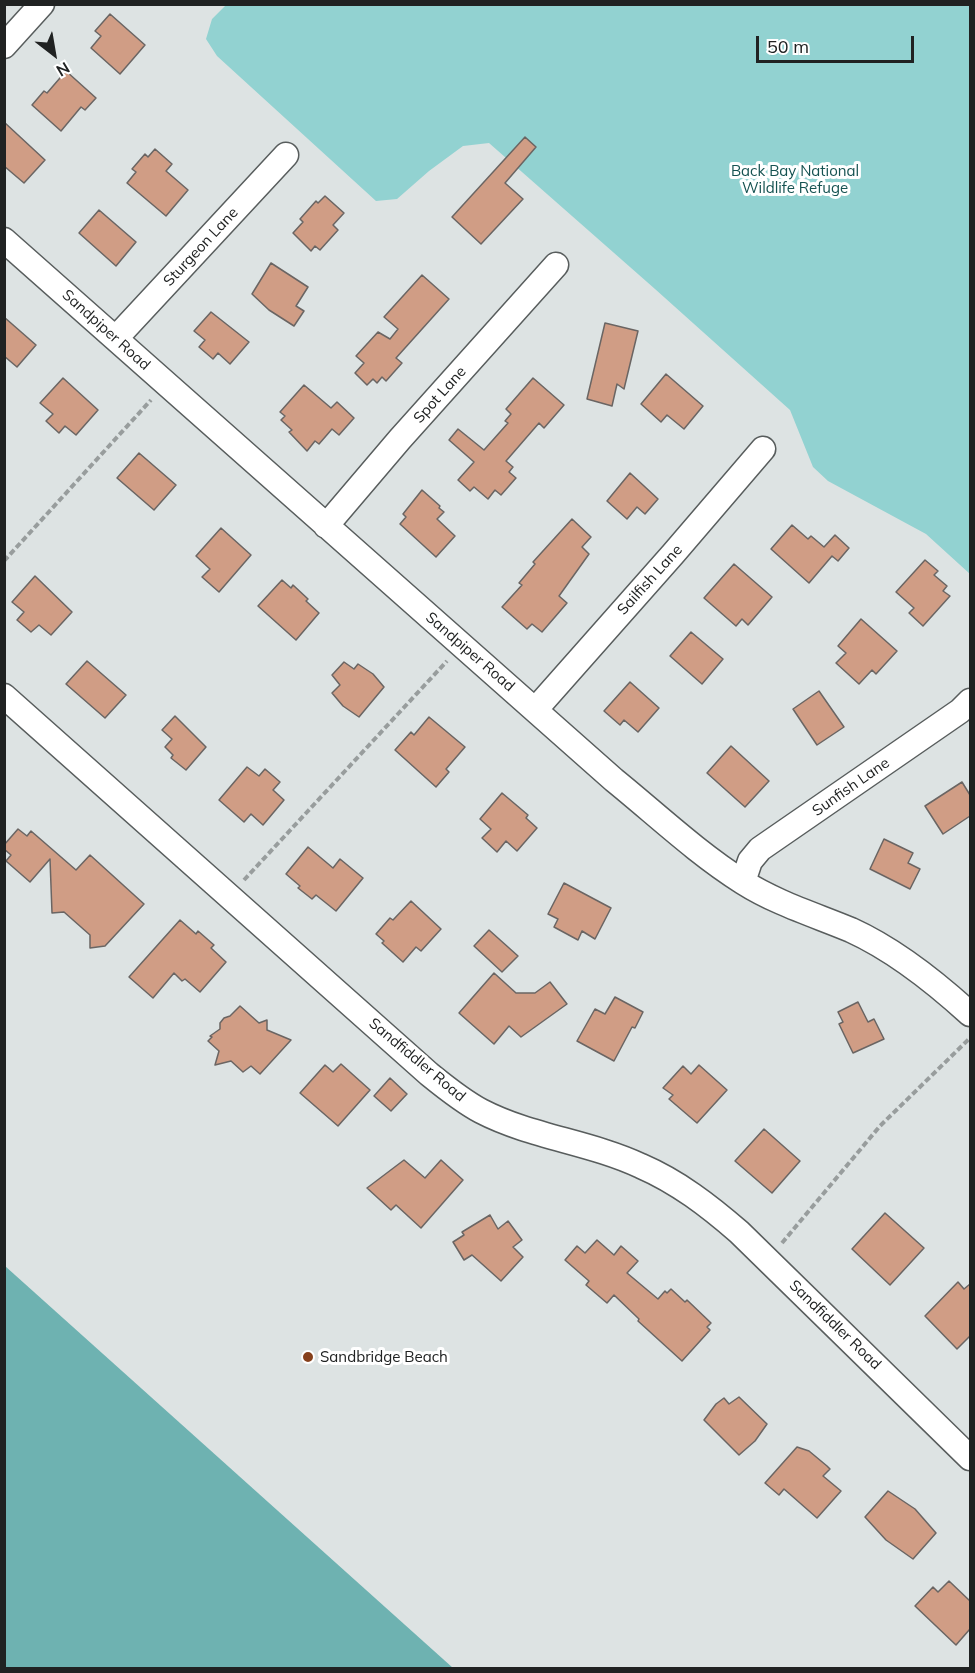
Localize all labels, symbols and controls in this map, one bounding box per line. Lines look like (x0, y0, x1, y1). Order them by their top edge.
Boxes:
north arrow (24, 24, 84, 84)
scale bar (759, 24, 916, 62)
text: 50 m (767, 35, 809, 58)
text: N (53, 58, 74, 81)
park label: Back Bay National Wildlife Refuge (731, 162, 859, 197)
street label: Sturgeon Lane (160, 204, 242, 290)
street label: Sandpiper Road (58, 286, 154, 374)
street label: Spot Lane (410, 363, 470, 427)
street label: Sailfish Lane (614, 541, 686, 619)
street label: Sandpiper Road (422, 608, 518, 696)
street label: Sunfish Lane (809, 754, 893, 820)
street label: Sandfiddler Road (365, 1014, 469, 1106)
street label: Sandfiddler Road (785, 1277, 885, 1373)
place label: Sandbridge Beach (320, 1348, 448, 1366)
marker: Sandbridge Beach (301, 1350, 315, 1364)

